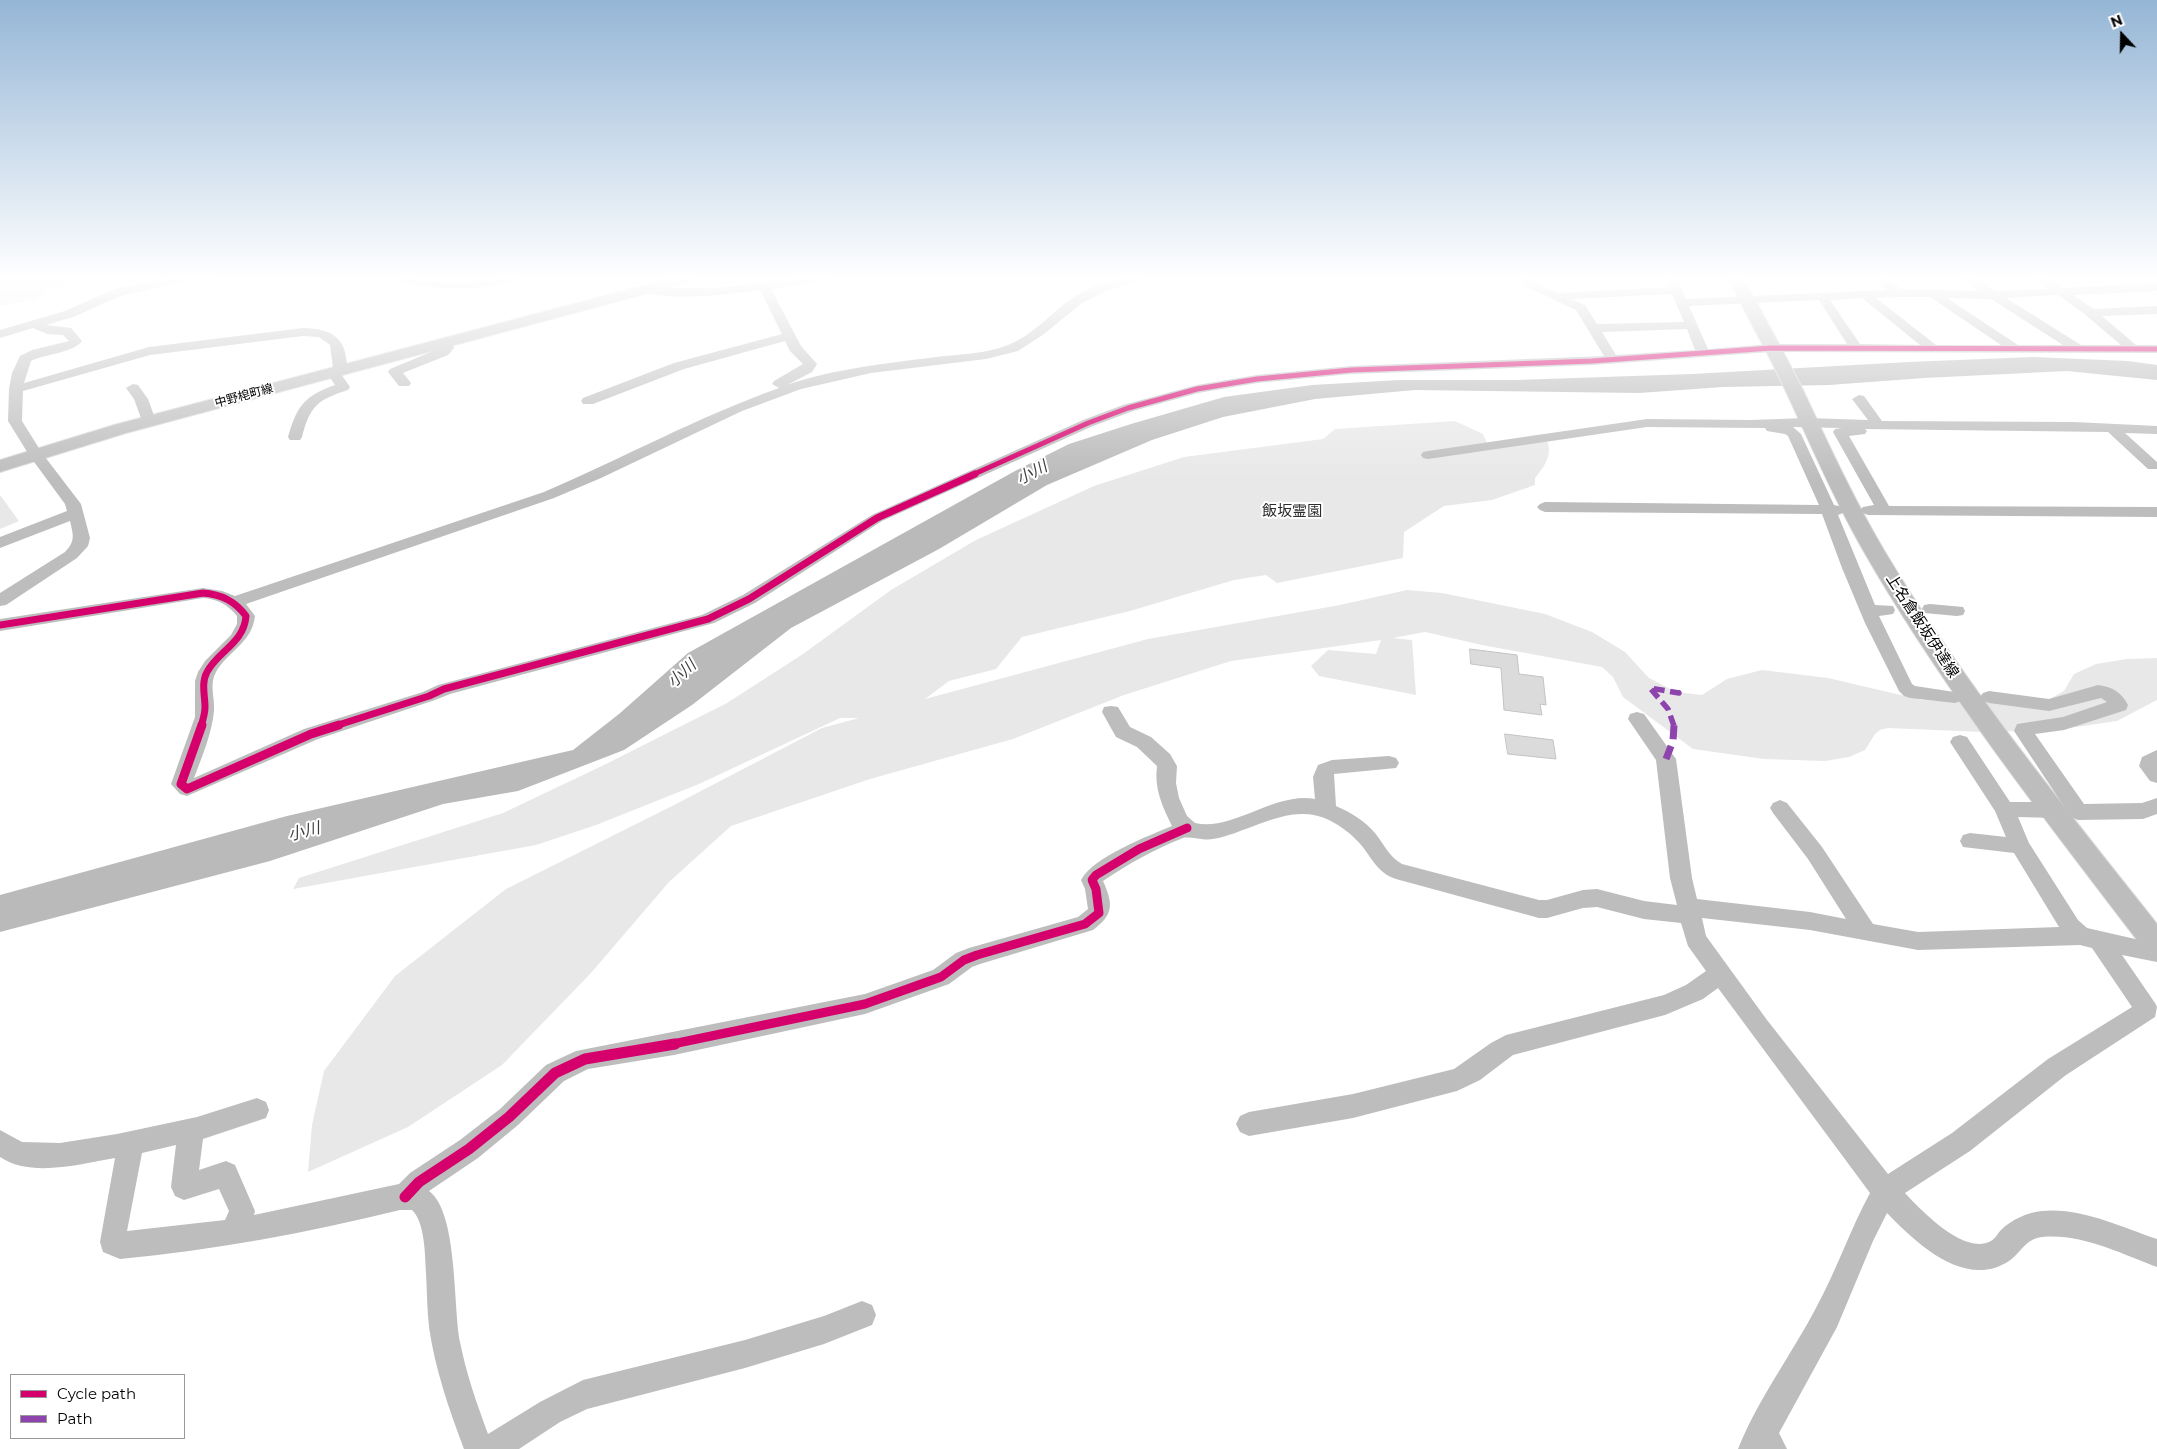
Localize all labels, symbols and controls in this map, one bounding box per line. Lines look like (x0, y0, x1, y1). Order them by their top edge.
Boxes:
north arrow (2097, 10, 2147, 60)
text: N (2108, 11, 2125, 31)
street label: 中野梍町線 (213, 381, 275, 411)
water label: 小川 (1013, 457, 1051, 489)
park label: 飯坂霊園 (1262, 503, 1322, 521)
street label: 上名倉飯坂伊達線 (1882, 571, 1962, 681)
water label: 小川 (664, 656, 700, 692)
water label: 小川 (286, 819, 322, 845)
legend (10, 1374, 185, 1439)
text: Cycle path (57, 1384, 136, 1403)
text: Path (57, 1409, 93, 1428)

